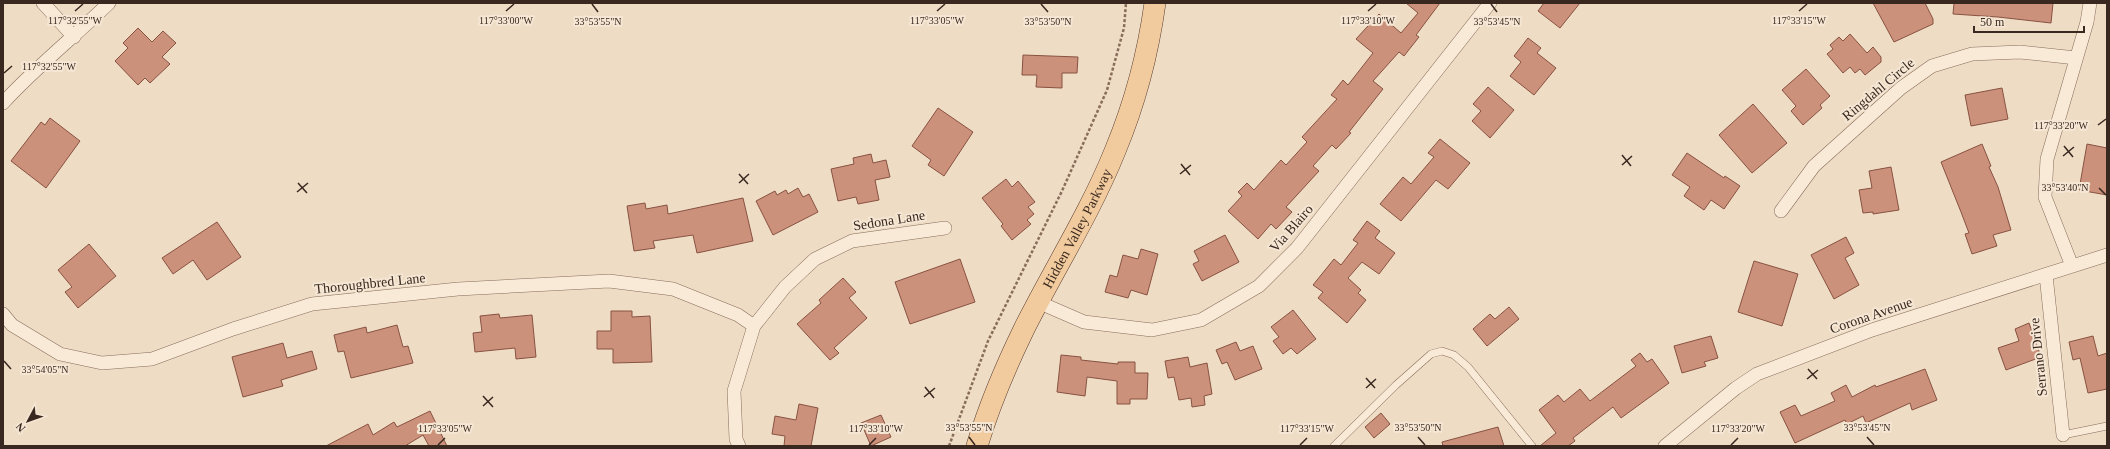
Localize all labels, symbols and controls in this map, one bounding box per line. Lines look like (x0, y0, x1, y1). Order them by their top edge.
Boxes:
scale bar (1974, 8, 2084, 34)
text: 117°32'55"W (48, 15, 103, 26)
text: 117°33'00"W (479, 15, 534, 26)
text: 117°33'05"W (910, 15, 965, 26)
text: 117°33'10"W (1341, 15, 1396, 26)
text: 117°33'15"W (1772, 15, 1827, 26)
text: 50 m (1980, 15, 2005, 29)
text: 33°53'55"N (574, 16, 622, 27)
text: 33°53'50"N (1024, 16, 1072, 27)
text: 33°53'45"N (1473, 16, 1521, 27)
street label: Ringdahl Circle (1839, 55, 1917, 124)
text: 117°32'55"W (22, 61, 77, 72)
text: 117°33'20"W (2034, 120, 2089, 131)
street label: Hidden Valley Parkway (1040, 166, 1115, 291)
text: 33°53'40"N (2041, 182, 2089, 193)
street label: Via Blairo (1267, 202, 1316, 255)
street label: Sedona Lane (852, 207, 926, 234)
street label: Thoroughbred Lane (314, 270, 426, 297)
street label: Corona Avenue (1828, 294, 1914, 337)
street label: Serrano Drive (2027, 317, 2050, 397)
text: 33°54'05"N (21, 364, 69, 375)
north arrow (8, 401, 48, 441)
text: N (13, 421, 28, 434)
text: 33°53'55"N (945, 422, 993, 433)
text: 33°53'50"N (1394, 422, 1442, 433)
text: 33°53'45"N (1843, 422, 1891, 433)
text: 117°33'05"W (418, 423, 473, 434)
text: 117°33'10"W (849, 423, 904, 434)
text: 117°33'15"W (1280, 423, 1335, 434)
text: 117°33'20"W (1711, 423, 1766, 434)

